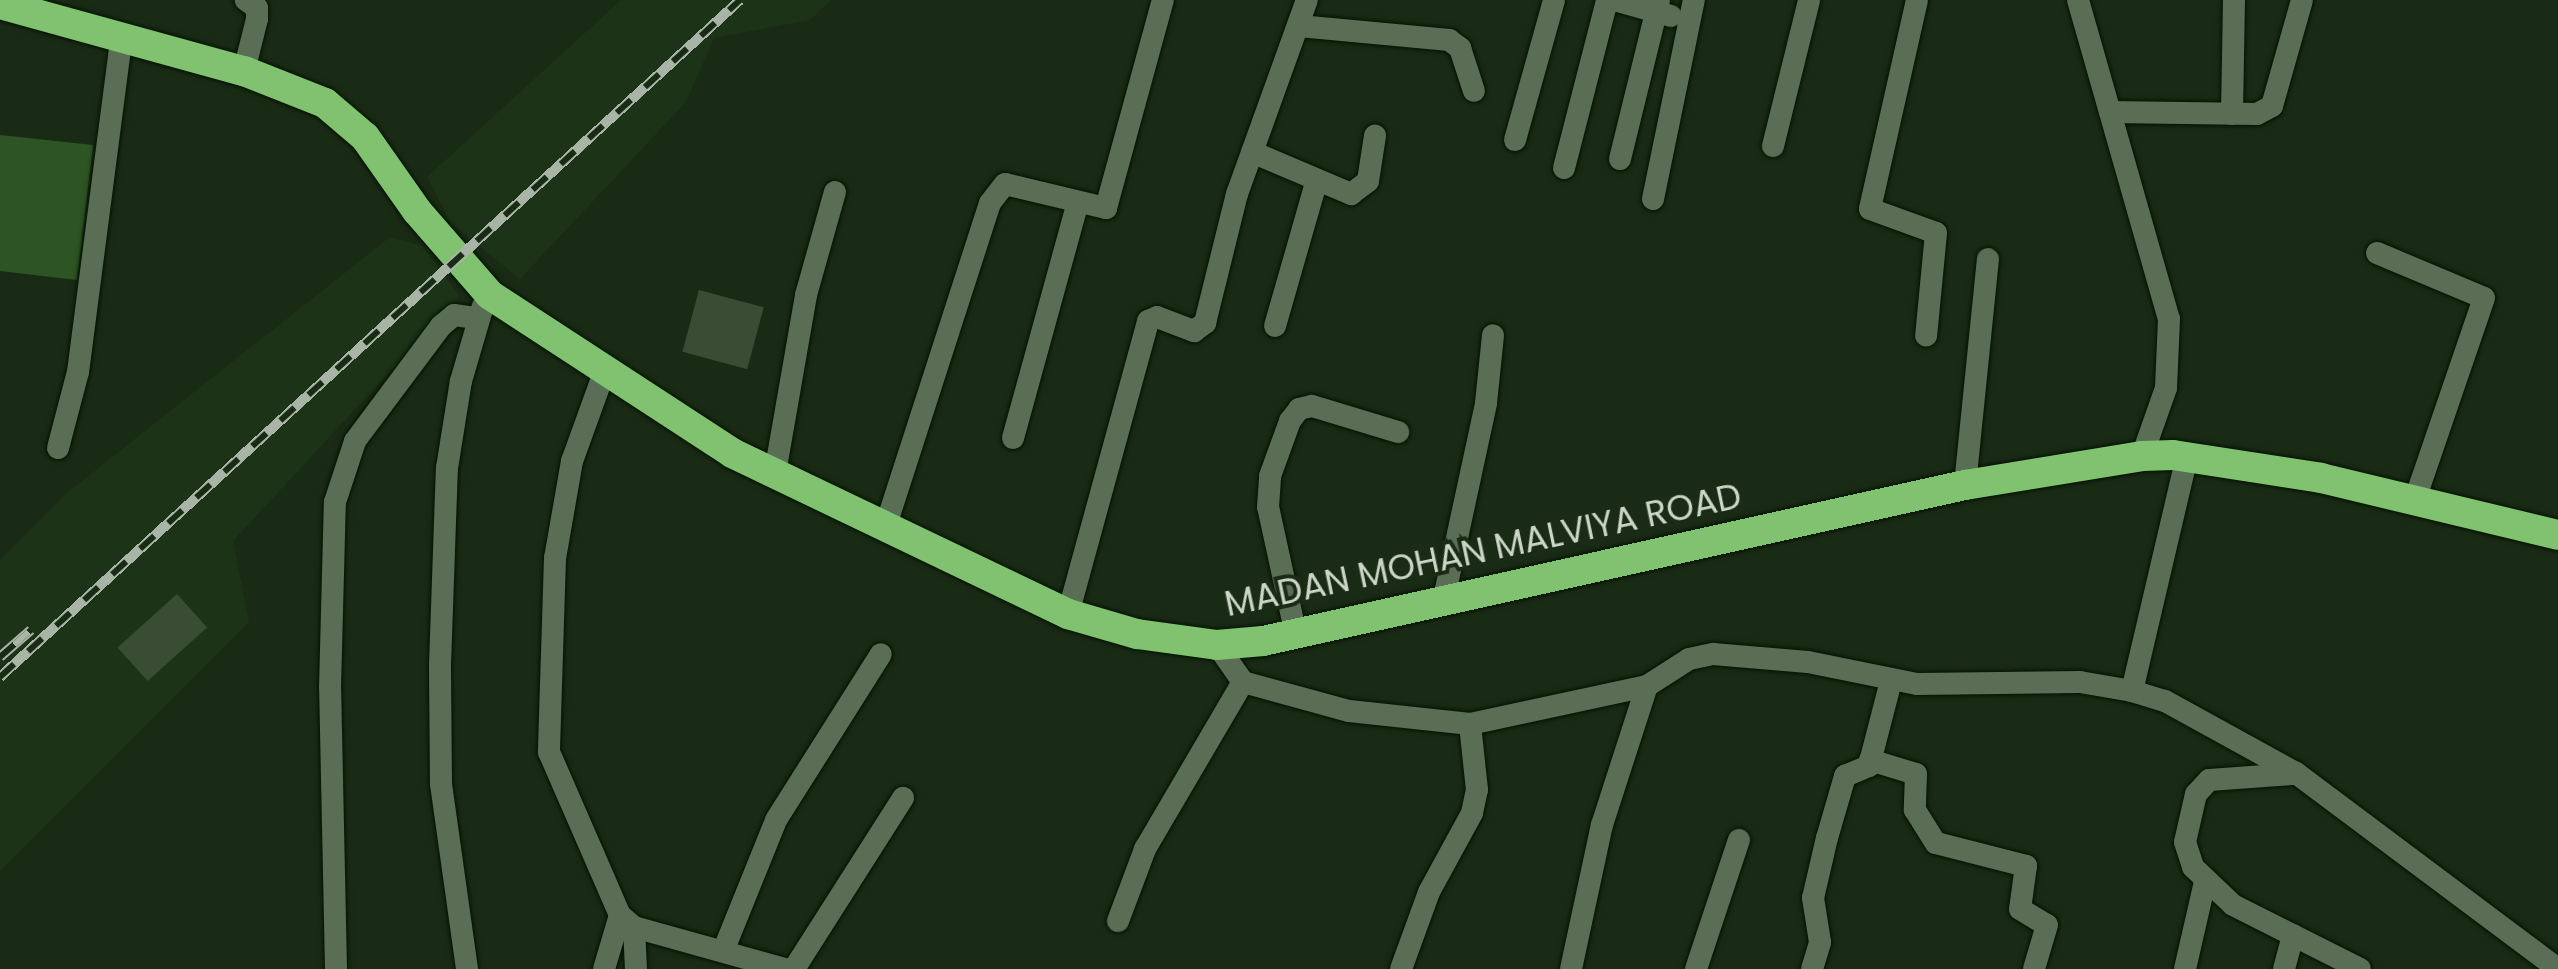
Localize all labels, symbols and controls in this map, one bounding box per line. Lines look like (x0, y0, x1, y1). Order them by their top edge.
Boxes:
street label: MADAN MOHAN MALVIYA ROAD (1221, 475, 1745, 625)

